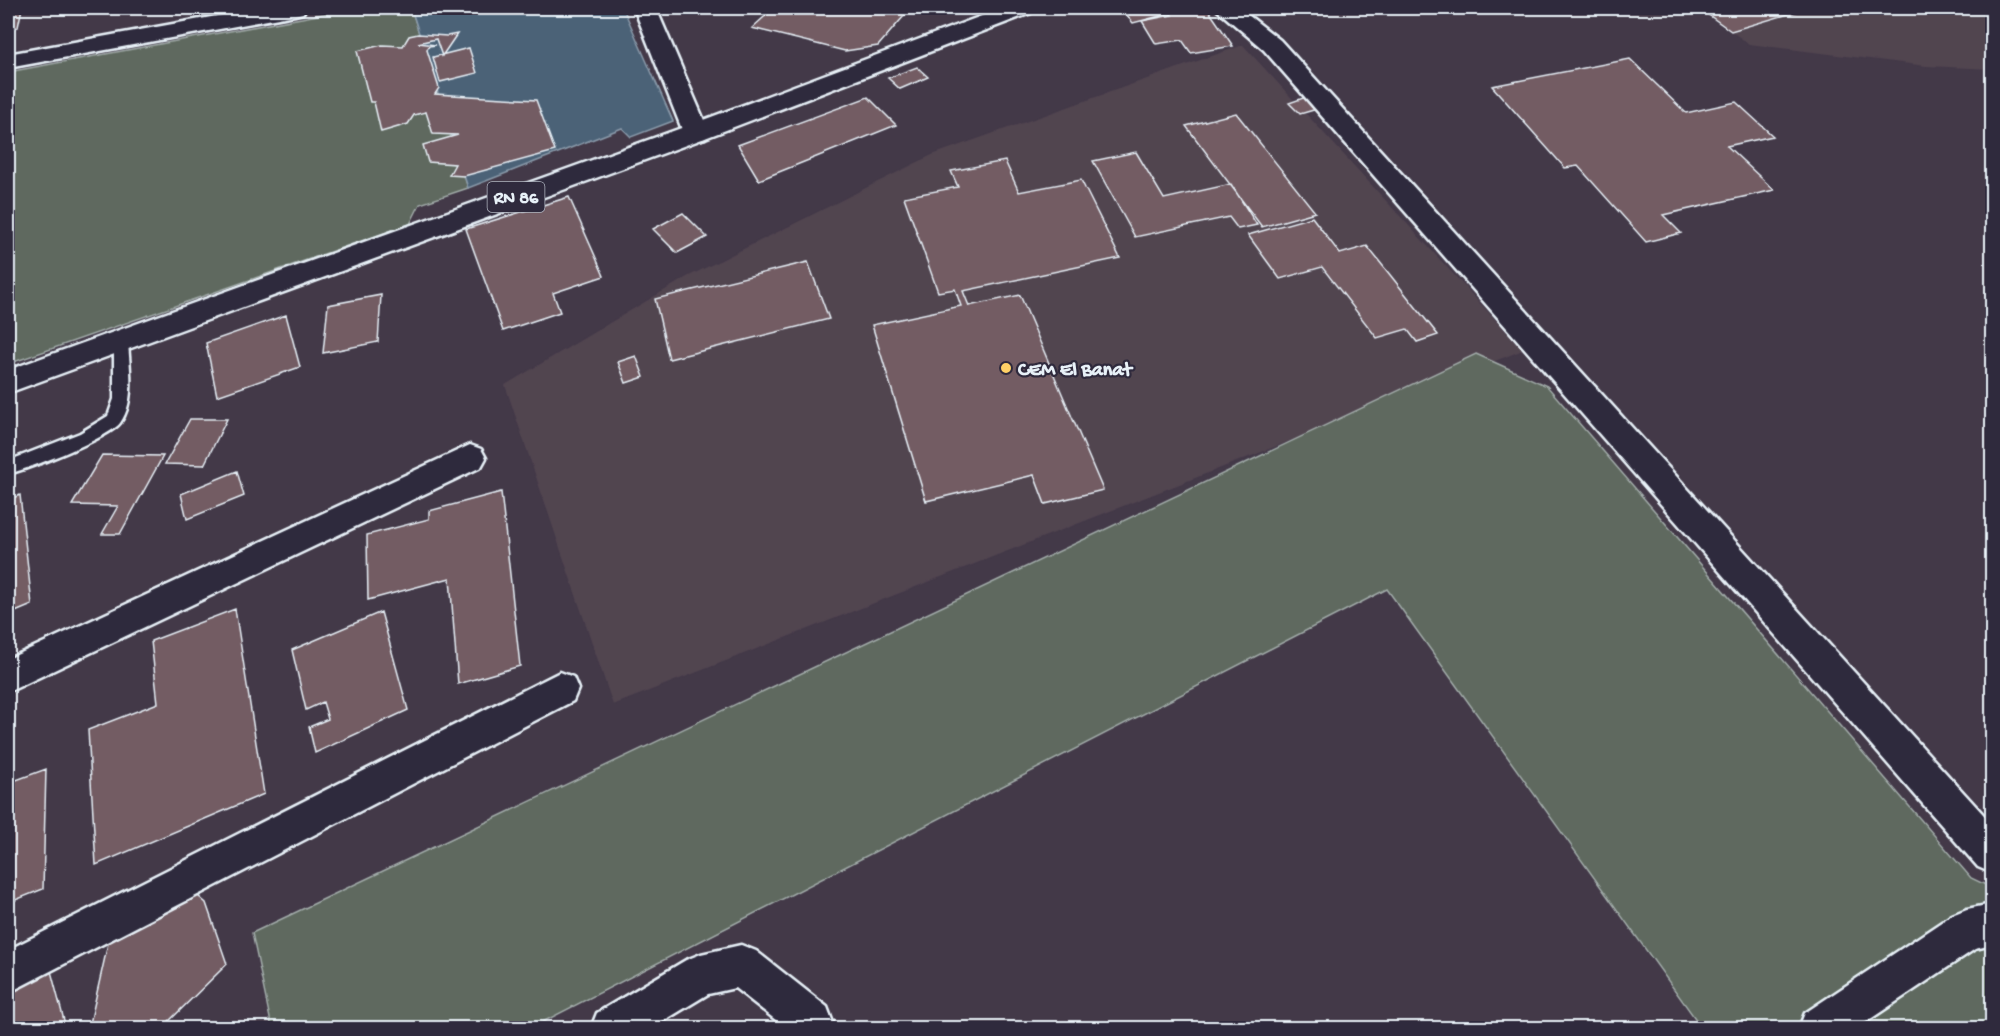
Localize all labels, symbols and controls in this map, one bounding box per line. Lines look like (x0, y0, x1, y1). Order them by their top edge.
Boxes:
road number: RN 86 (488, 182, 544, 212)
place label: CEM El Banat (1017, 360, 1133, 383)
marker: CEM El Banat (999, 361, 1013, 375)

